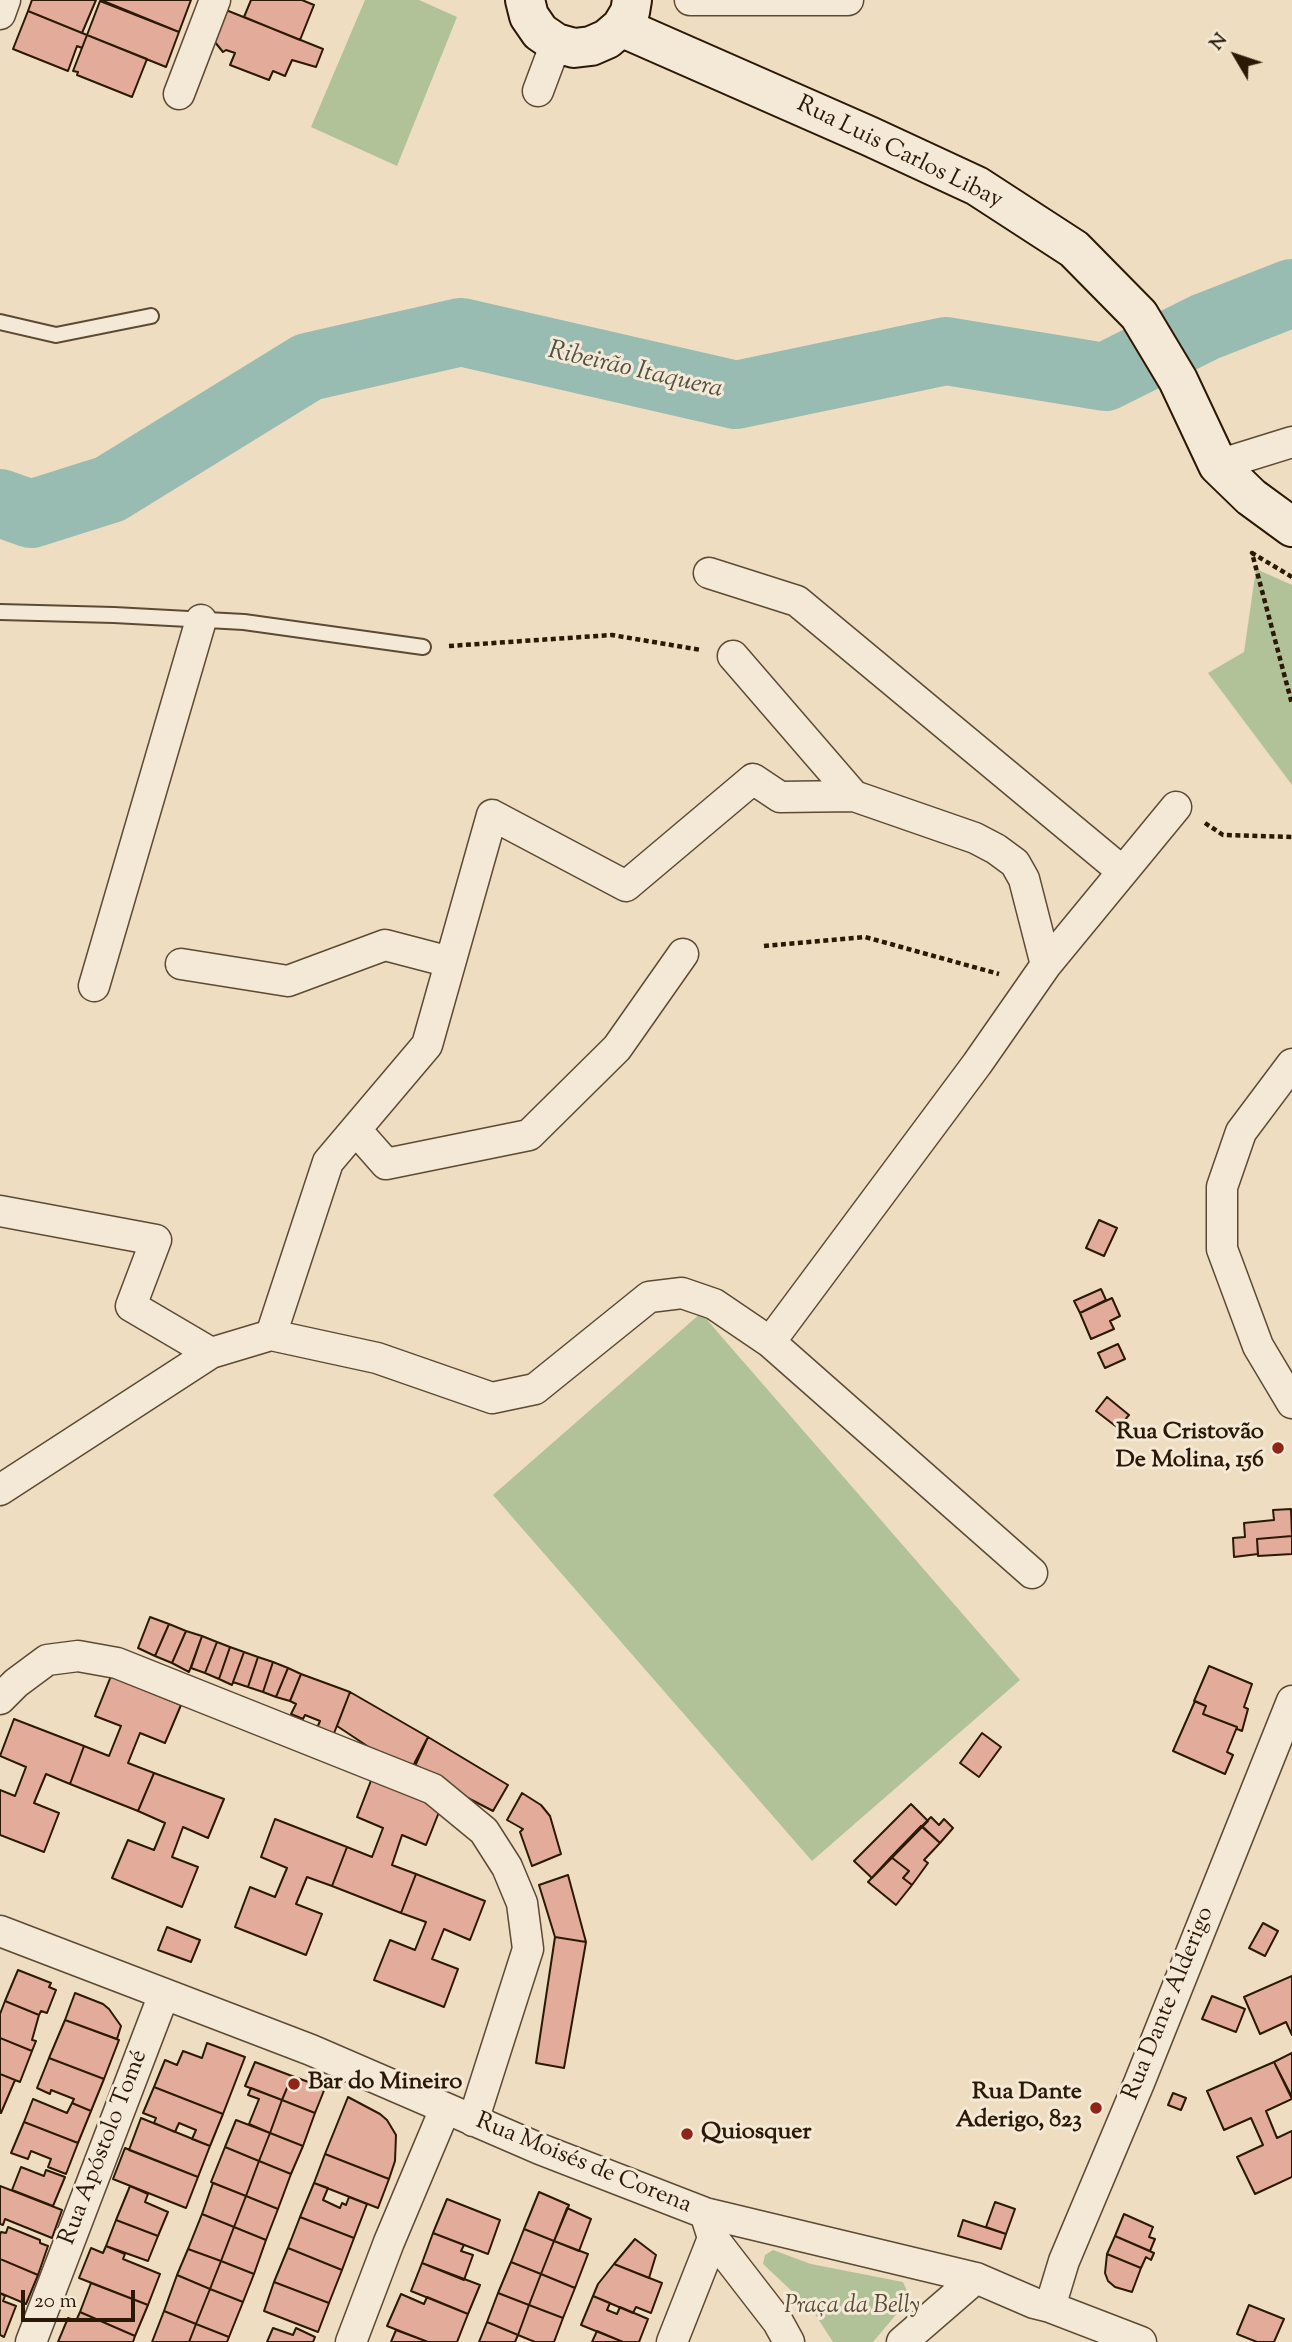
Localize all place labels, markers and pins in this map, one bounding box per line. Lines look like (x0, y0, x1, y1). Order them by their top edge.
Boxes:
place label: Rua Cristovão De Molina, 156 (1116, 1420, 1264, 1476)
marker: Rua Cristovão De Molina, 156 (1270, 1440, 1286, 1456)
place label: Bar do Mineiro (308, 2070, 462, 2098)
marker: Bar do Mineiro (286, 2076, 302, 2092)
place label: Rua Dante Aderigo, 823 (956, 2080, 1082, 2136)
marker: Rua Dante Aderigo, 823 (1088, 2100, 1104, 2116)
place label: Quiosquer (701, 2120, 811, 2148)
marker: Quiosquer (679, 2126, 695, 2142)

